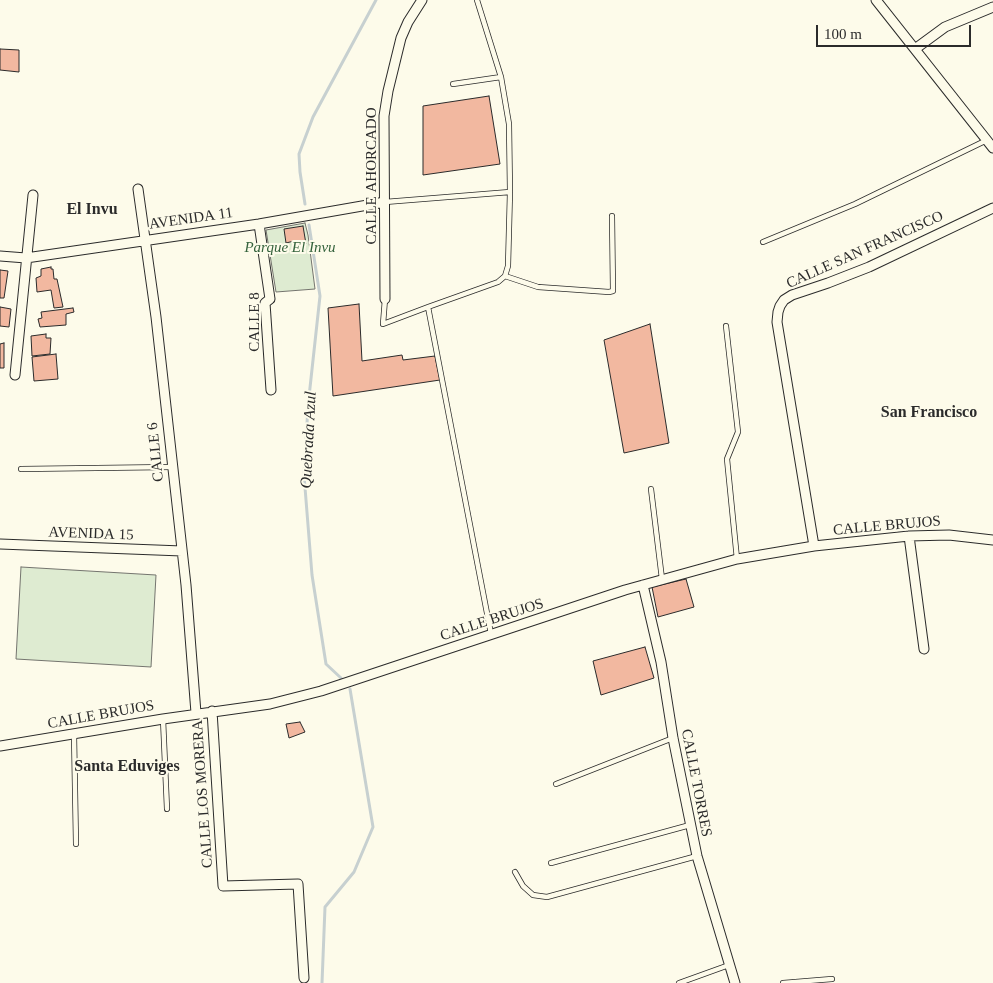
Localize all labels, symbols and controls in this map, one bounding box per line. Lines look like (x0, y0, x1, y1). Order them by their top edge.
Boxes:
scale bar (818, 15, 973, 47)
text: 100 m (824, 26, 862, 42)
street label: CALLE AHORCADO (363, 107, 381, 245)
district label: El Invu (66, 200, 118, 220)
street label: AVENIDA 11 (148, 204, 234, 234)
street label: CALLE SAN FRANCISCO (784, 207, 946, 293)
park label: Parque El Invu (244, 239, 336, 257)
street label: CALLE 8 (246, 292, 264, 352)
water label: Quebrada Azul (297, 391, 321, 489)
district label: San Francisco (881, 403, 977, 423)
street label: CALLE 6 (144, 421, 168, 483)
street label: CALLE BRUJOS (832, 512, 942, 540)
street label: AVENIDA 15 (48, 524, 134, 544)
street label: CALLE BRUJOS (438, 595, 546, 645)
street label: CALLE BRUJOS (46, 697, 156, 733)
street label: CALLE LOS MORERA (189, 719, 217, 869)
street label: CALLE TORRES (677, 728, 715, 838)
district label: Santa Eduviges (74, 757, 180, 777)

